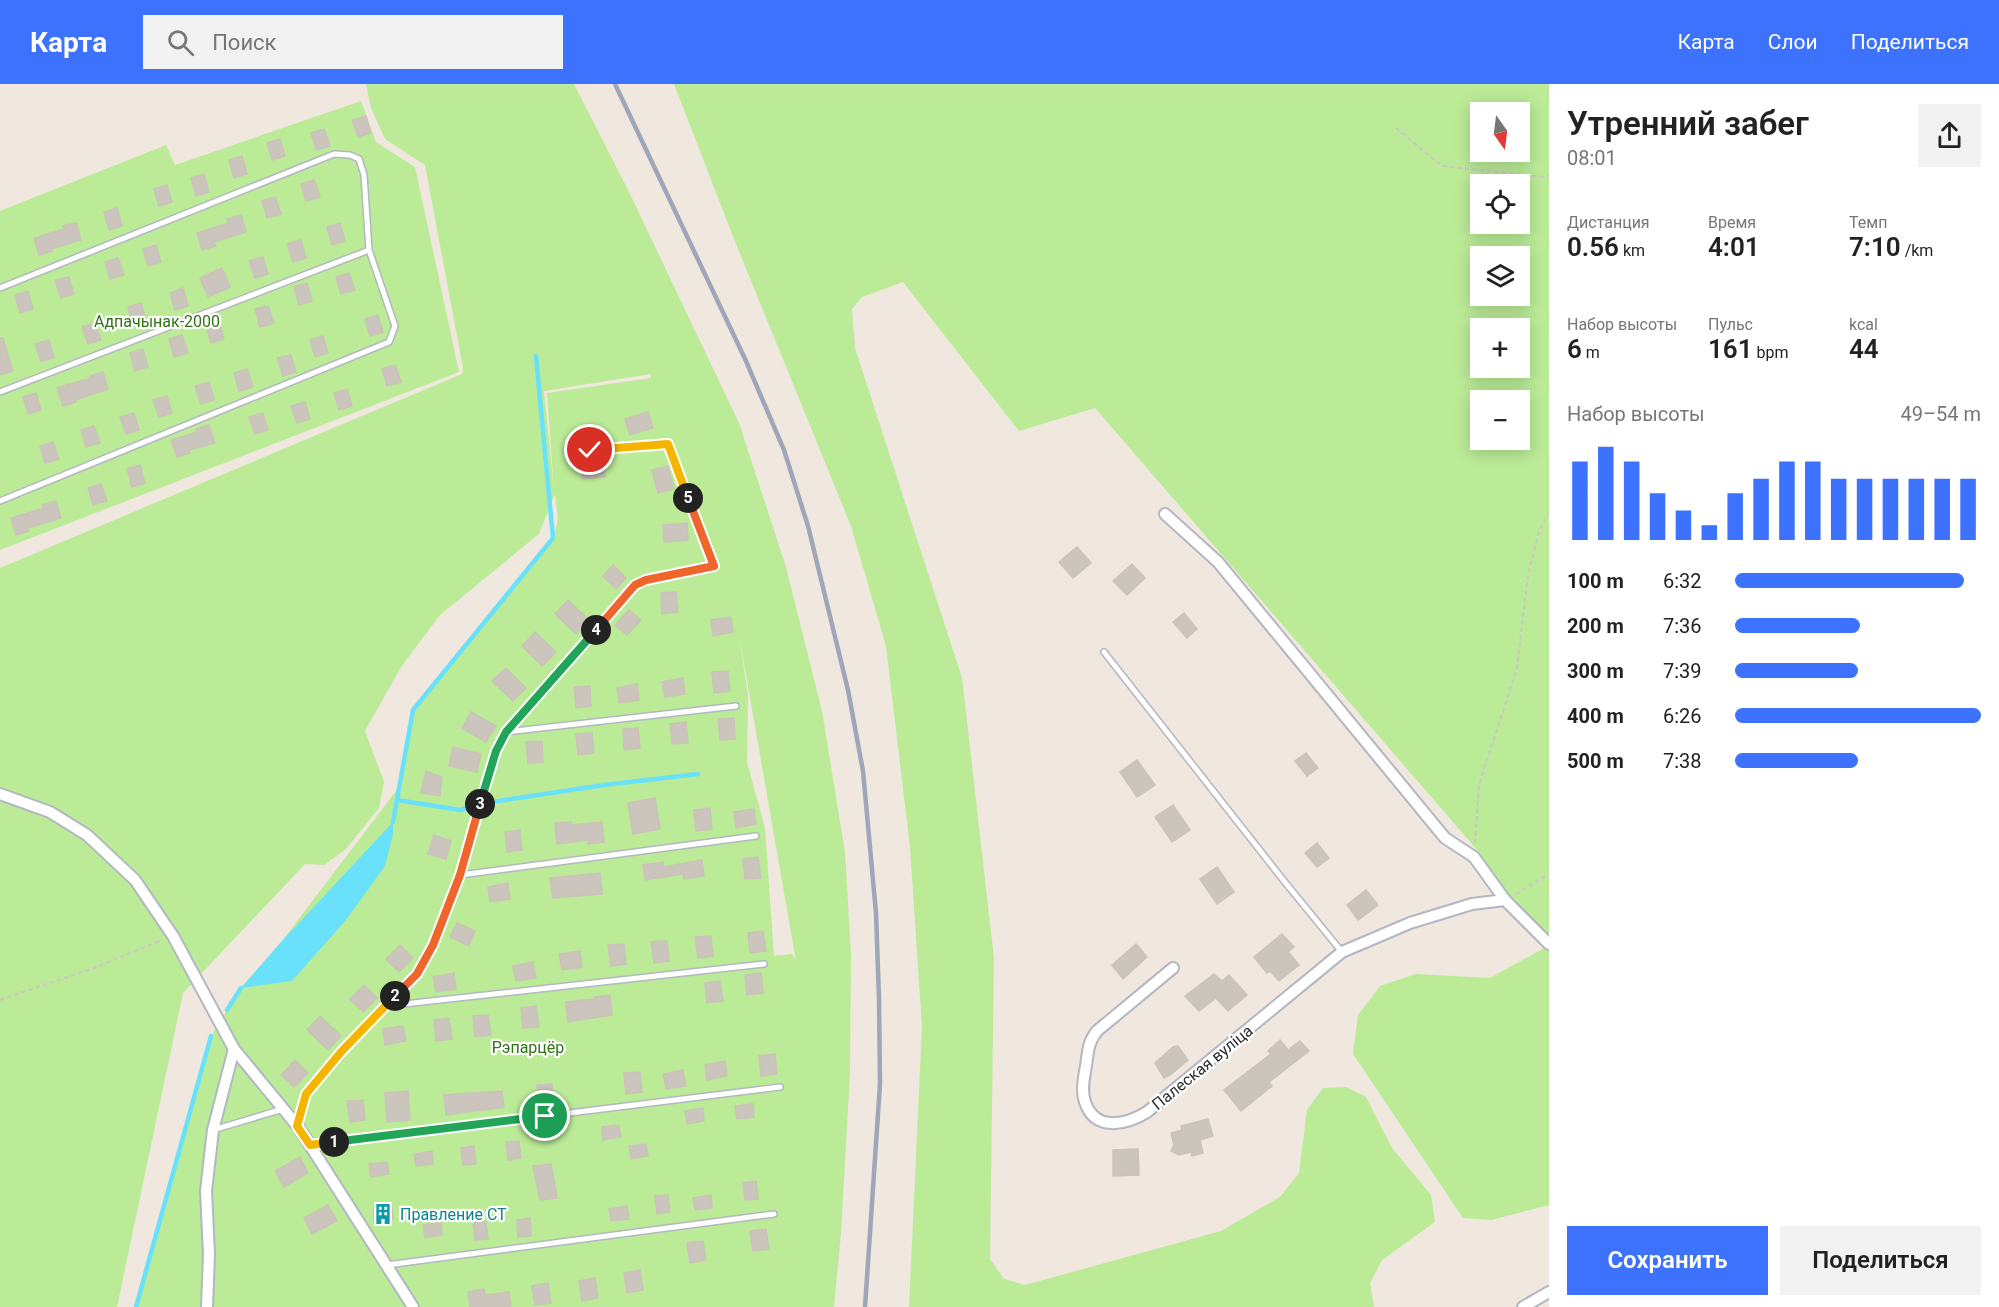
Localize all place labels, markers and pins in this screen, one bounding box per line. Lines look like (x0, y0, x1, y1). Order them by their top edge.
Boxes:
pin (564, 424, 615, 475)
pin: 5 (673, 483, 703, 513)
pin: 4 (581, 615, 611, 645)
pin: 3 (465, 789, 495, 819)
pin: 2 (380, 981, 410, 1011)
pin (519, 1090, 570, 1141)
pin: 1 (319, 1127, 349, 1157)
building icon: Правление СТ (371, 1202, 395, 1226)
place label: Правление СТ (400, 1205, 507, 1224)

